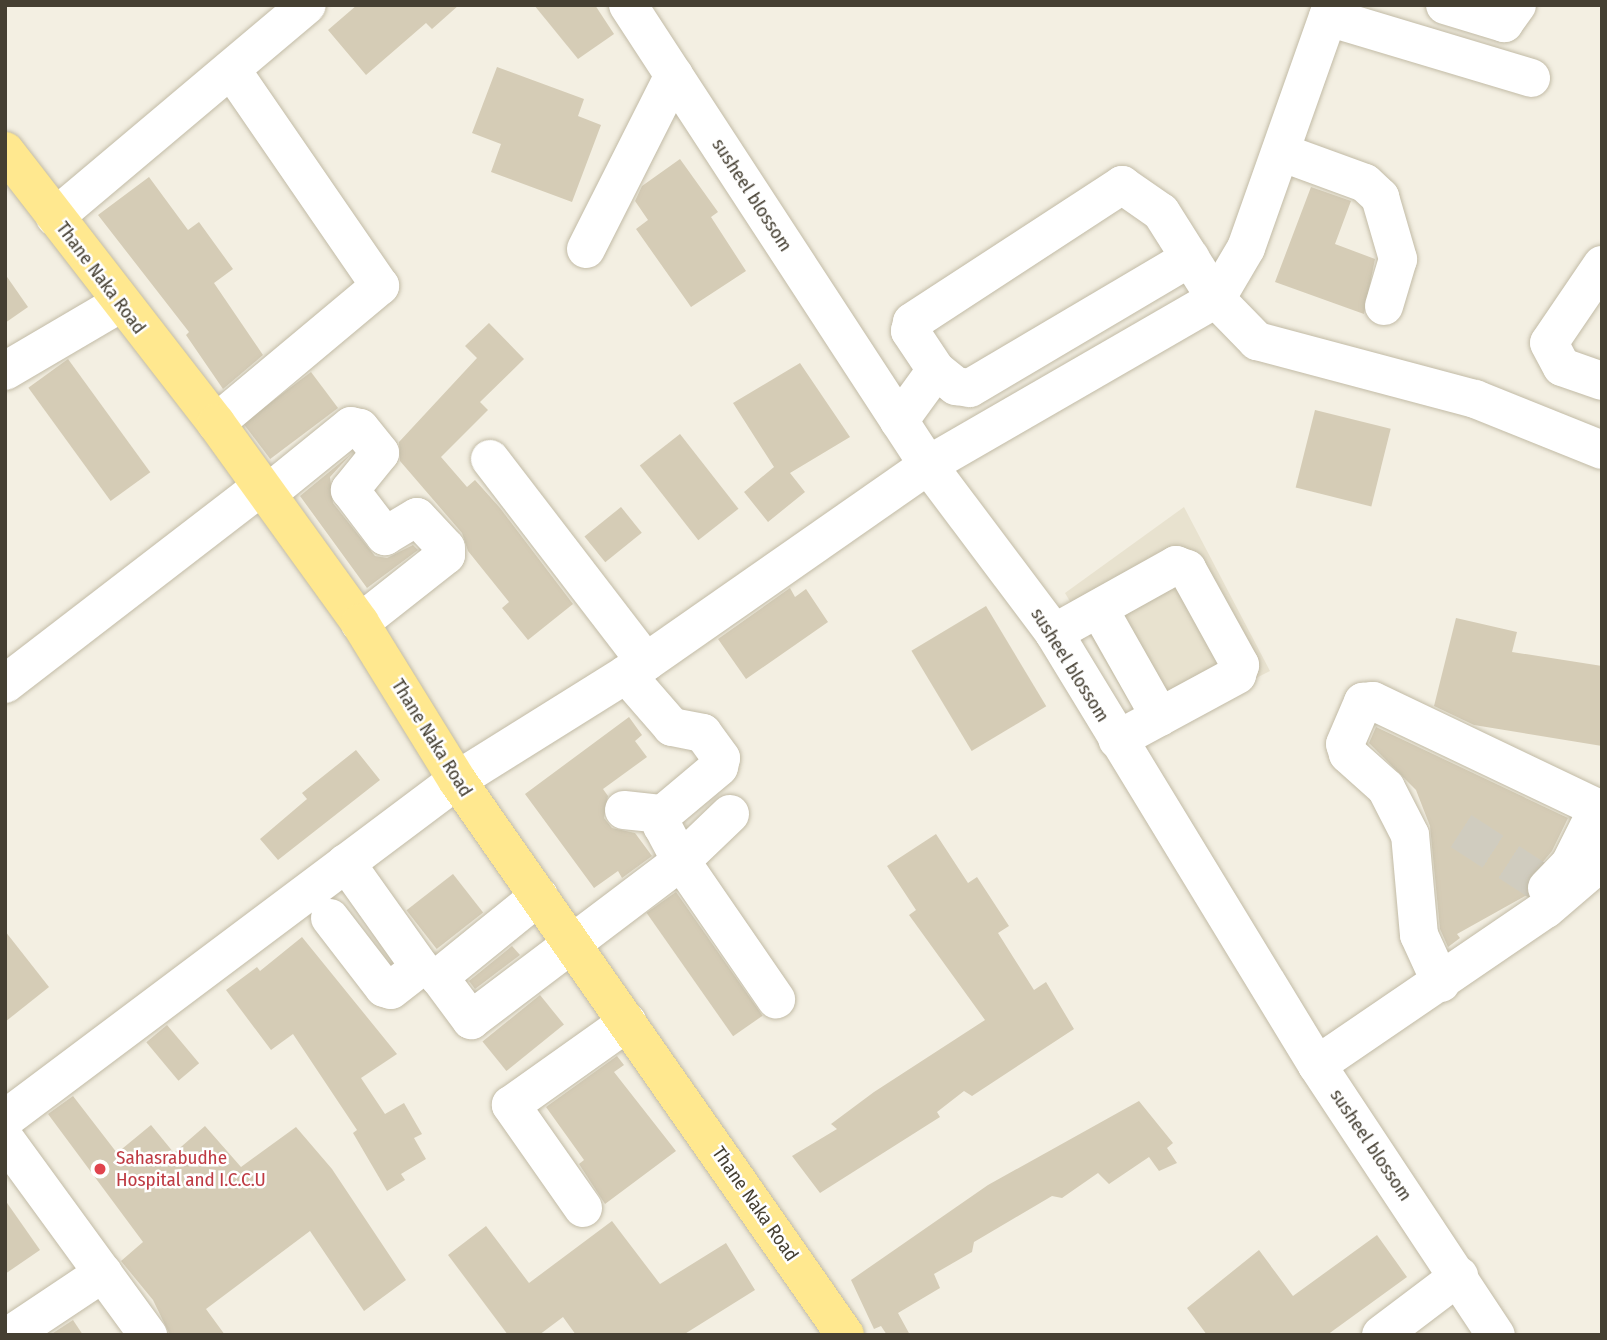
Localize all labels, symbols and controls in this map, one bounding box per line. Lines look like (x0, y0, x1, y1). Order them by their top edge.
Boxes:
street label: susheel blossom (707, 134, 797, 256)
street label: Thane Naka Road (51, 217, 151, 339)
street label: susheel blossom (1026, 604, 1114, 726)
street label: Thane Naka Road (387, 675, 477, 801)
street label: susheel blossom (1325, 1085, 1417, 1205)
street label: Thane Naka Road (707, 1142, 803, 1266)
place label: Sahasrabudhe Hospital and I.C.C.U (116, 1147, 266, 1191)
marker: Sahasrabudhe Hospital and I.C.C.U (90, 1159, 110, 1179)

